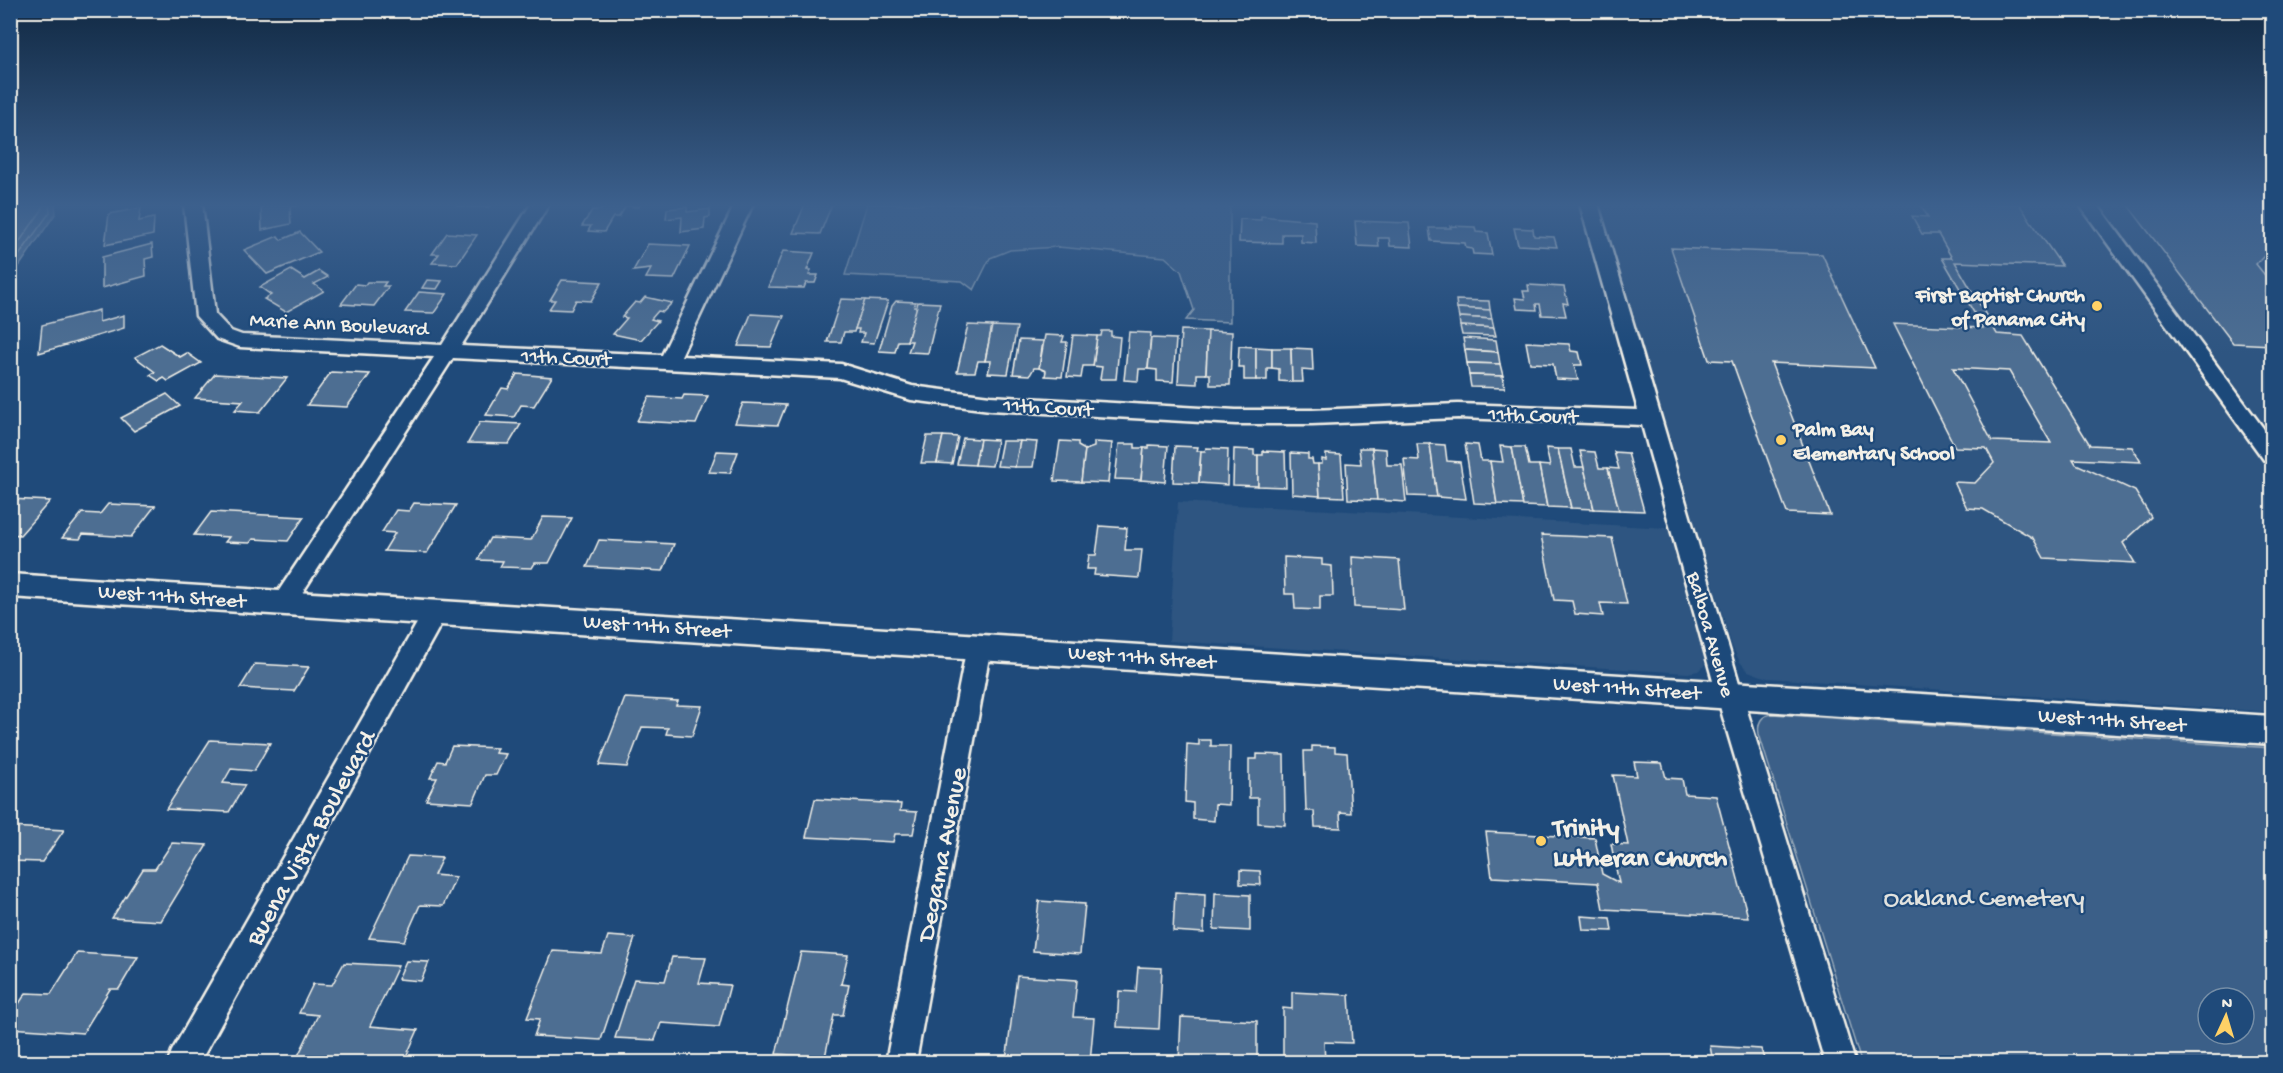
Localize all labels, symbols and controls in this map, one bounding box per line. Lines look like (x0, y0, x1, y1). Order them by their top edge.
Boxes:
place label: First Baptist Church of Panama City (1914, 285, 2086, 334)
marker: First Baptist Church of Panama City (2090, 299, 2104, 313)
street label: Marie Ann Boulevard (249, 309, 431, 344)
street label: 11th Court (520, 345, 614, 374)
street label: 11th Court (1001, 395, 1096, 424)
street label: 11th Court (1487, 403, 1581, 432)
place label: Palm Bay Elementary School (1792, 419, 1955, 468)
marker: Palm Bay Elementary School (1774, 433, 1788, 447)
street label: Balboa Avenue (1679, 569, 1739, 701)
street label: West 11th Street (97, 581, 249, 616)
street label: West 11th Street (582, 611, 734, 646)
street label: West 11th Street (1067, 642, 1219, 677)
street label: West 11th Street (1552, 673, 1704, 708)
street label: West 11th Street (2037, 705, 2189, 740)
street label: Buena Vista Boulevard (240, 725, 386, 953)
street label: Degama Avenue (912, 765, 977, 947)
place label: Trinity Lutheran Church (1551, 815, 1727, 876)
marker: Trinity Lutheran Church (1534, 834, 1548, 848)
park label: Oakland Cemetery (1883, 885, 2085, 916)
north arrow (2196, 986, 2256, 1046)
text: N (2221, 995, 2233, 1014)

